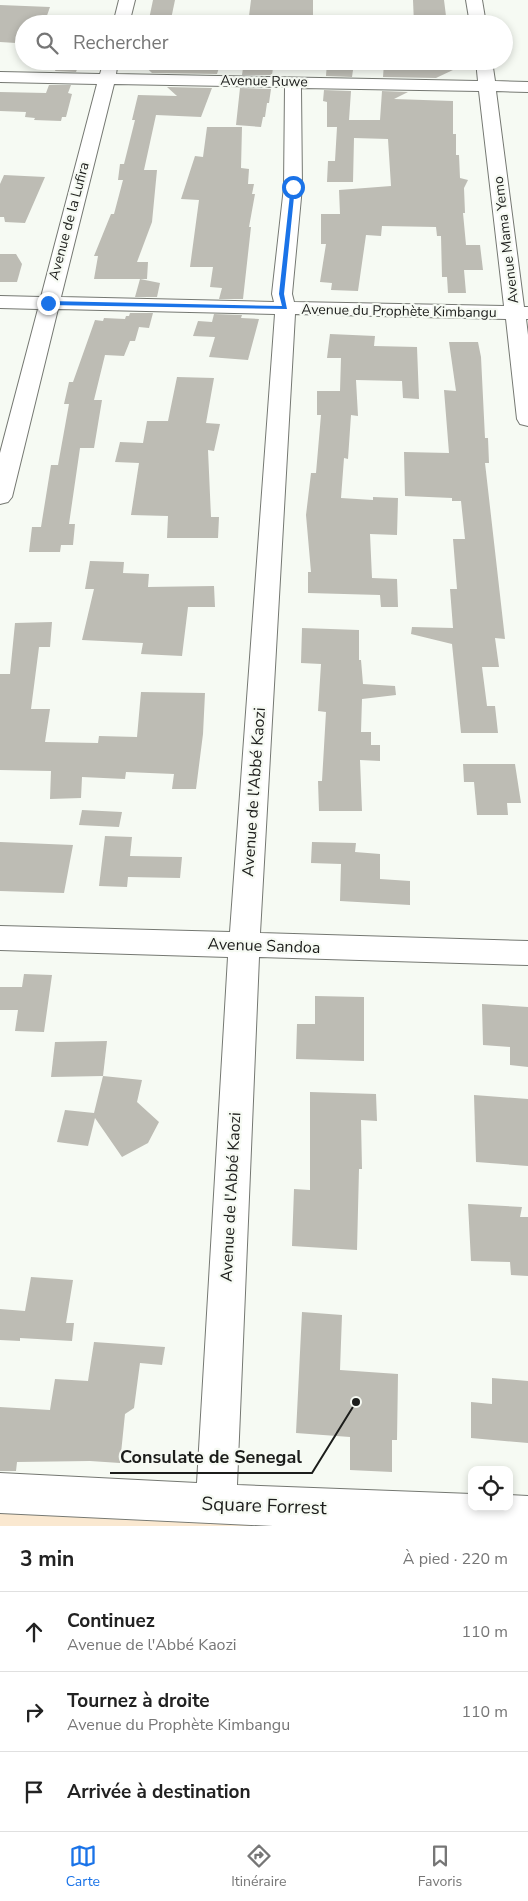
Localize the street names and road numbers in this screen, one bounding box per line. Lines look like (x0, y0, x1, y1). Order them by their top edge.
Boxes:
street label: Avenue Ruwe (220, 71, 308, 91)
street label: Avenue de la Lufira (44, 160, 94, 282)
street label: Avenue Mama Yemo (489, 175, 523, 305)
street label: Avenue du Prophète Kimbangu (301, 300, 497, 322)
street label: Avenue de l'Abbé Kaozi (237, 707, 271, 877)
street label: Avenue Sandoa (207, 933, 321, 959)
street label: Avenue de l'Abbé Kaozi (216, 1112, 246, 1282)
street label: Square Forrest (201, 1491, 327, 1521)

